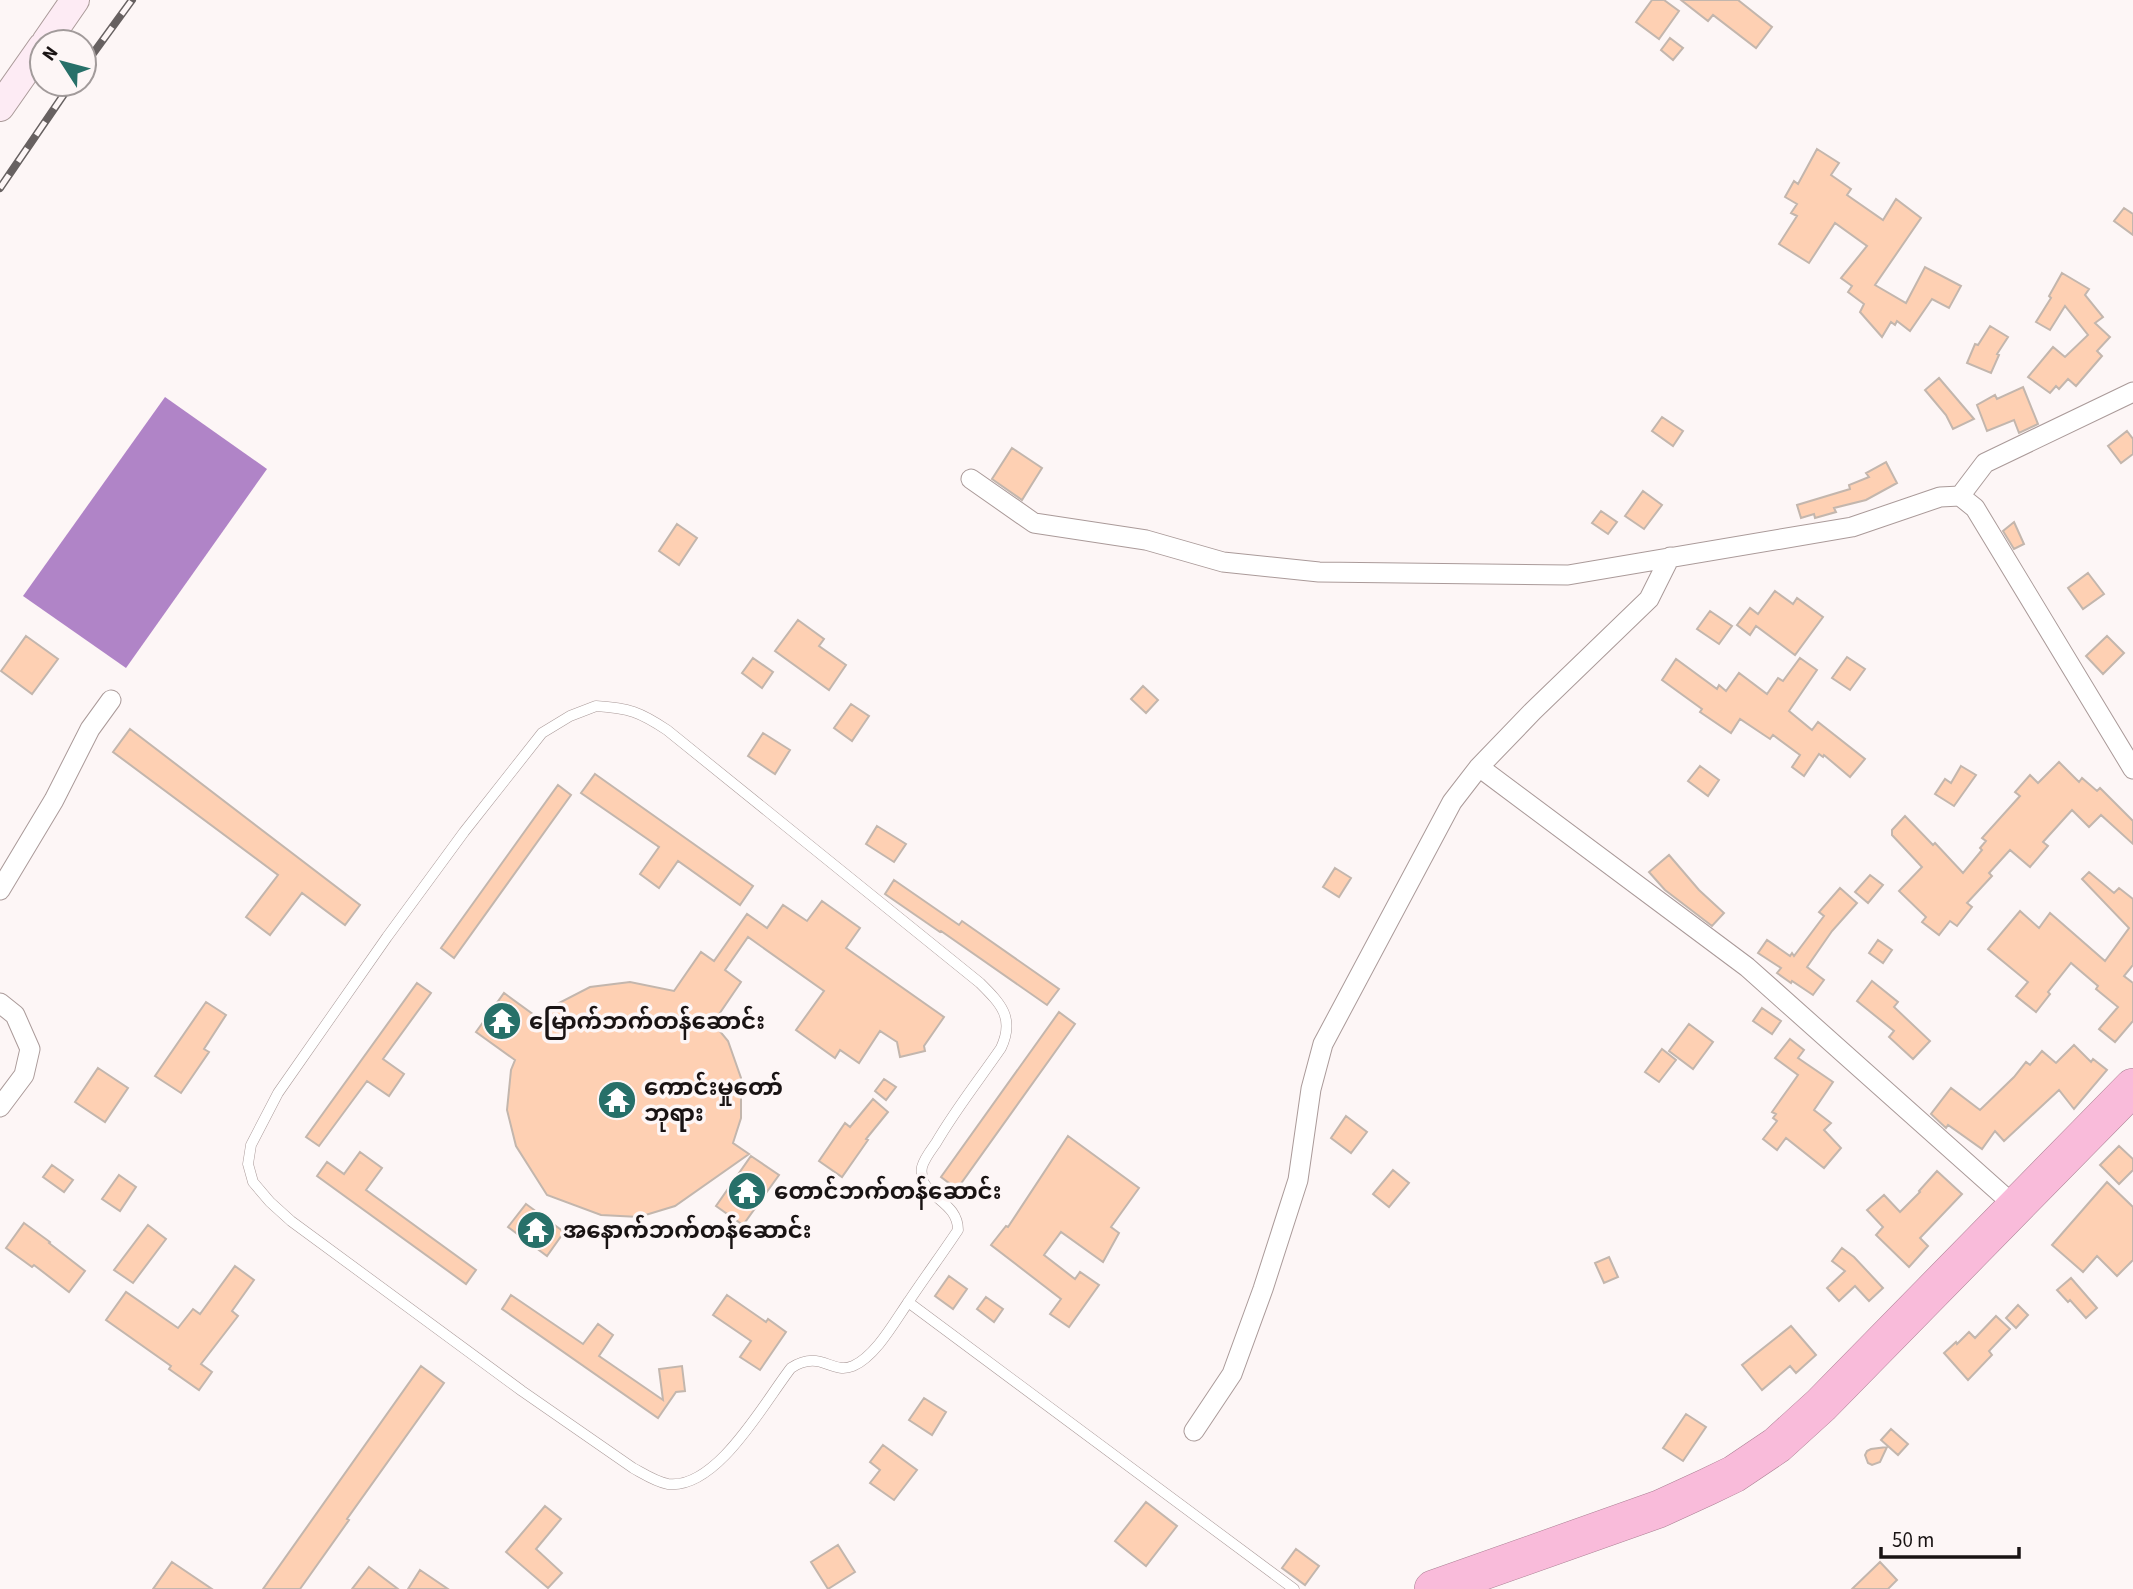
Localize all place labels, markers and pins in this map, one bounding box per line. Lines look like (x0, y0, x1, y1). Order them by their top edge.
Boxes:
temple icon: မြောက်ဘက်တန်ဆောင်း (481, 1000, 523, 1042)
place label: မြောက်ဘက်တန်ဆောင်း (529, 1005, 765, 1040)
place label: ကောင်းမှုတော် ဘုရား (644, 1071, 783, 1132)
temple icon: ကောင်းမှုတော် ဘုရား (596, 1079, 638, 1121)
temple icon: တောင်ဘက်တန်ဆောင်း (726, 1170, 768, 1212)
place label: တောင်ဘက်တန်ဆောင်း (774, 1175, 1002, 1210)
temple icon: အနောက်ဘက်တန်ဆောင်း (515, 1209, 557, 1251)
place label: အနောက်ဘက်တန်ဆောင်း (563, 1214, 812, 1249)

